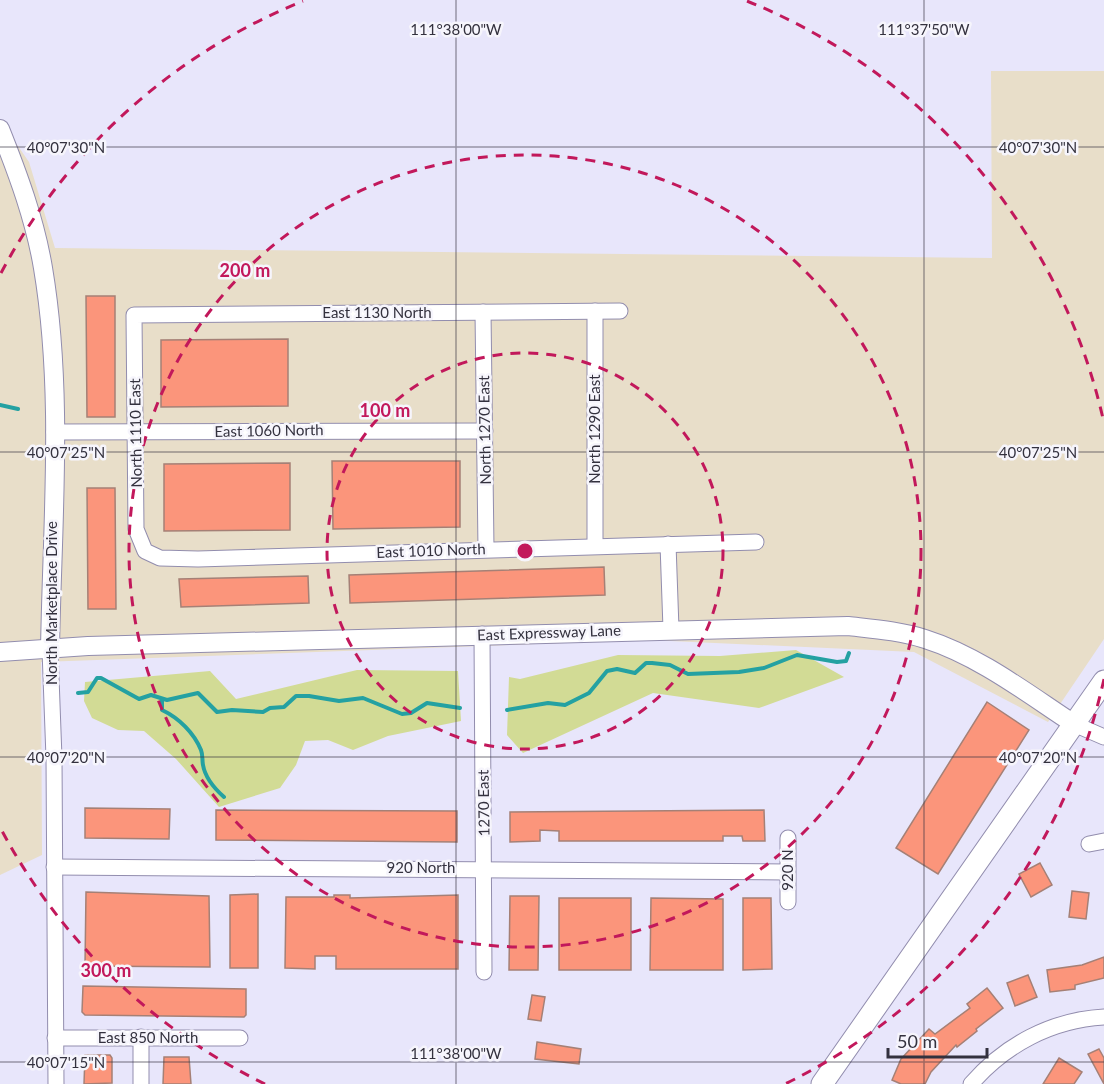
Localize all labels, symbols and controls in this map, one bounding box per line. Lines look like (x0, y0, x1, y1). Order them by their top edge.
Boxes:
text: 111°38'00"W (410, 20, 502, 38)
text: 111°37'50"W (878, 20, 970, 38)
text: 40°07'30"N (27, 138, 105, 156)
text: 40°07'30"N (999, 138, 1077, 156)
text: 200 m (220, 259, 270, 281)
street label: East 1130 North (322, 303, 432, 321)
street label: North 1290 East (585, 374, 603, 484)
street label: North 1270 East (474, 375, 494, 485)
street label: North 1110 East (125, 378, 145, 488)
text: 100 m (360, 399, 410, 421)
street label: East 1060 North (214, 420, 324, 440)
text: 40°07'25"N (27, 443, 105, 461)
text: 40°07'25"N (999, 443, 1077, 461)
street label: North Marketplace Drive (42, 521, 60, 685)
street label: East 1010 North (376, 539, 486, 561)
centre of rings (515, 541, 535, 561)
street label: East Expressway Lane (477, 620, 621, 644)
text: 40°07'20"N (27, 748, 105, 766)
text: 40°07'20"N (999, 748, 1077, 766)
street label: 1270 East (473, 769, 493, 836)
street label: 920 N (778, 849, 796, 891)
street label: 920 North (387, 858, 455, 876)
text: 300 m (81, 959, 131, 981)
scale bar (888, 1021, 987, 1059)
street label: East 850 North (98, 1028, 198, 1046)
text: 50 m (897, 1030, 937, 1052)
text: 111°38'00"W (410, 1044, 502, 1062)
text: 40°07'15"N (27, 1053, 105, 1071)

